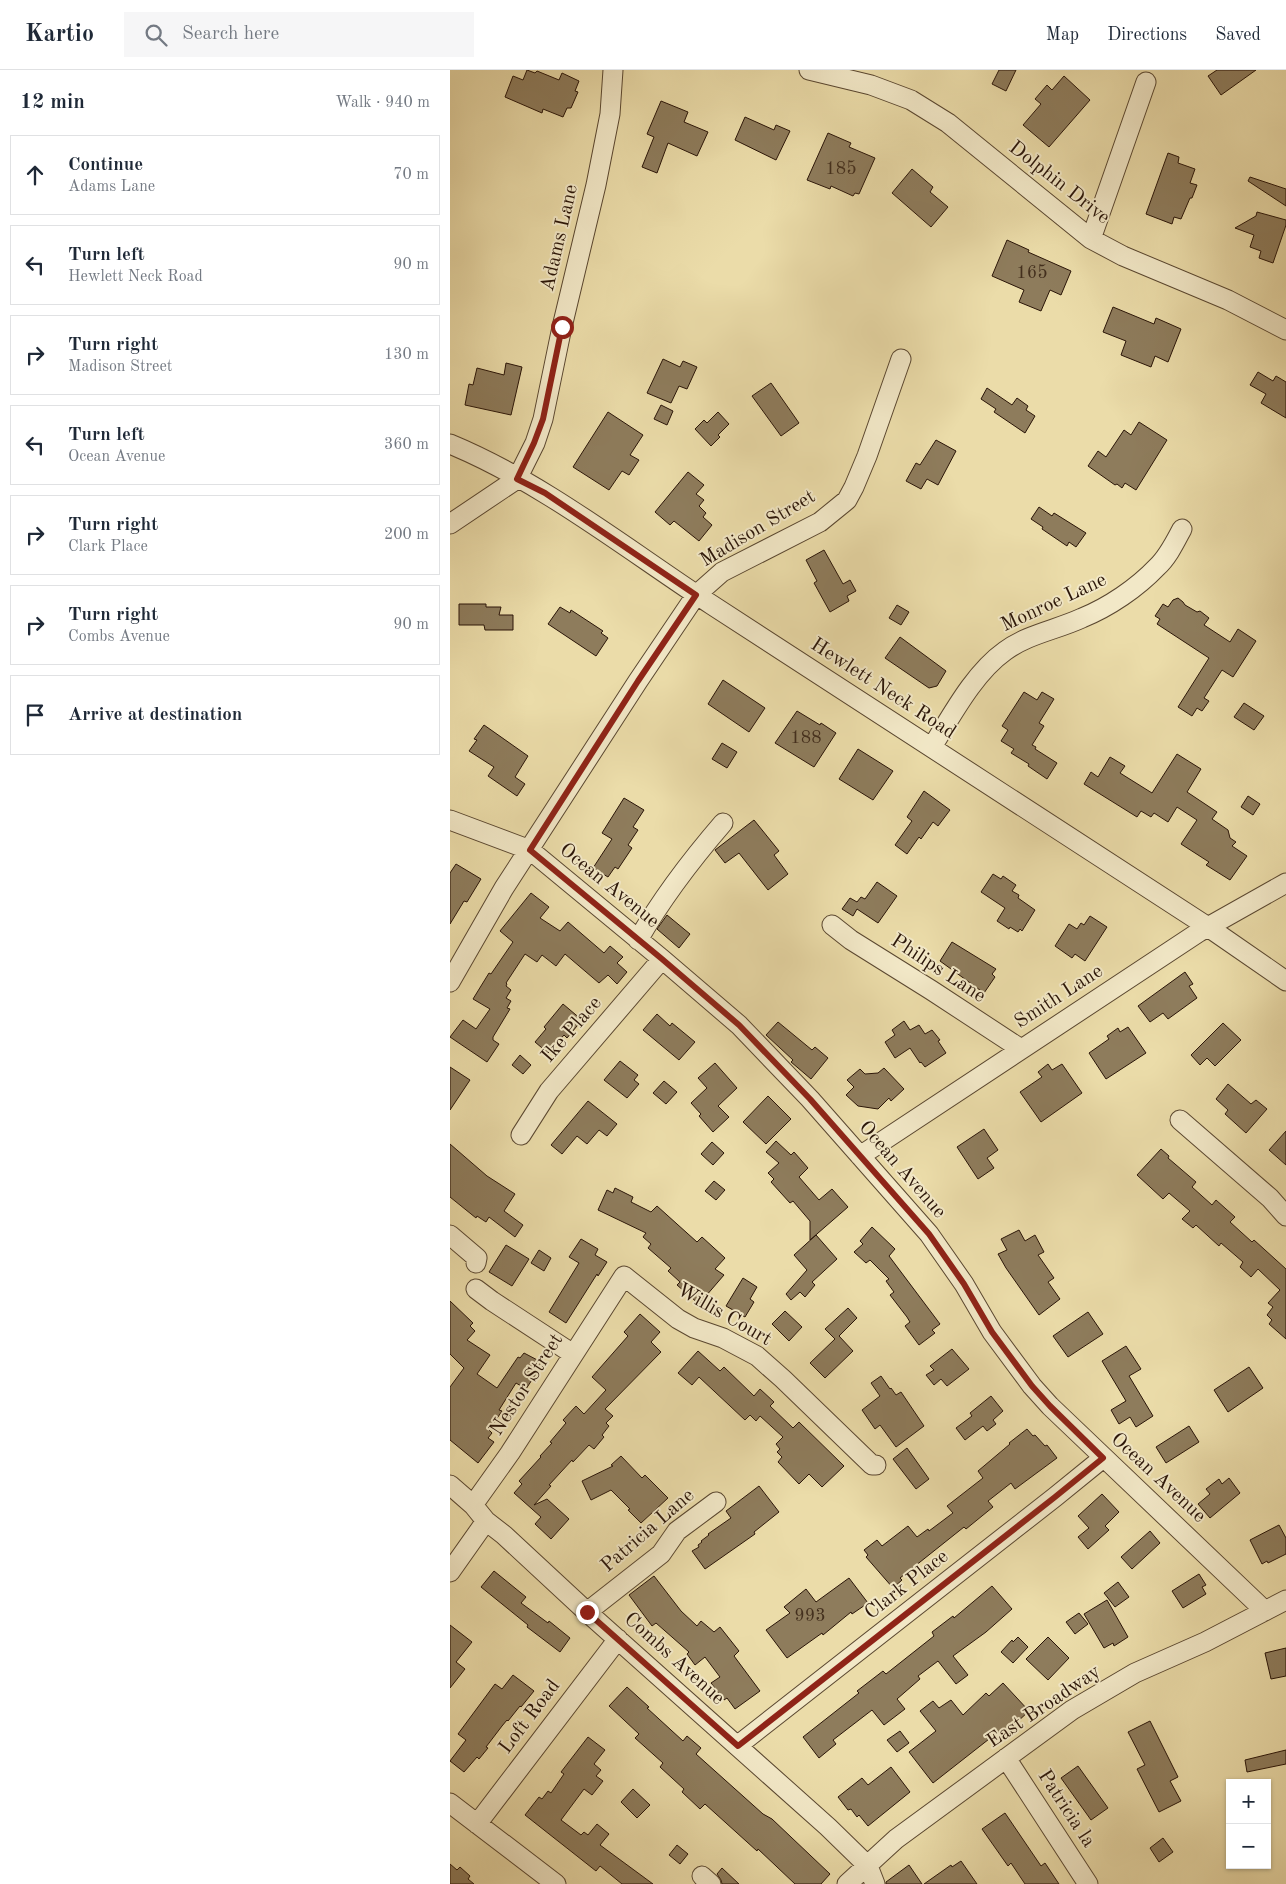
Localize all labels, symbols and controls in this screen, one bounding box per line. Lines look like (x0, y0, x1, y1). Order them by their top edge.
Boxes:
search box (124, 12, 474, 57)
icon: search (142, 21, 170, 49)
text: Kartio (25, 23, 94, 47)
text: Search here (182, 25, 279, 44)
text: Map (1046, 26, 1079, 44)
text: Directions (1107, 26, 1187, 44)
text: Saved (1215, 26, 1261, 44)
text: 12 min (20, 92, 85, 113)
text: Walk · 940 m (335, 95, 430, 111)
street label: Dolphin Drive (1005, 138, 1113, 228)
text: Continue (68, 156, 143, 175)
house number: 185 (825, 160, 857, 178)
icon: ahead (21, 161, 49, 189)
text: 70 m (393, 167, 429, 183)
text: Adams Lane (68, 179, 155, 195)
street label: Adams Lane (538, 183, 582, 293)
text: Turn left (68, 246, 145, 265)
icon: left (21, 251, 49, 279)
text: 90 m (393, 257, 429, 273)
house number: 165 (1016, 264, 1048, 282)
text: Hewlett Neck Road (68, 269, 203, 285)
route start (551, 316, 574, 339)
text: Turn right (68, 336, 158, 355)
icon: right (21, 341, 49, 369)
text: 130 m (384, 347, 429, 363)
text: Madison Street (68, 359, 172, 375)
text: Turn left (68, 426, 145, 445)
icon: left (21, 431, 49, 459)
text: 360 m (384, 437, 429, 453)
text: Ocean Avenue (68, 449, 165, 465)
street label: Madison Street (697, 487, 819, 571)
text: Turn right (68, 516, 158, 535)
icon: right (21, 521, 49, 549)
text: 200 m (384, 527, 429, 543)
text: Clark Place (68, 539, 148, 555)
street label: Monroe Lane (998, 570, 1110, 636)
text: Turn right (68, 606, 158, 625)
icon: right (21, 611, 49, 639)
text: 90 m (393, 617, 429, 633)
text: Combs Avenue (68, 629, 170, 645)
street label: Hewlett Neck Road (807, 635, 959, 743)
icon: arrive (21, 701, 49, 729)
text: Arrive at destination (68, 706, 242, 725)
house number: 188 (790, 729, 822, 747)
street label: Ocean Avenue (555, 840, 663, 932)
street label: Philips Lane (887, 931, 989, 1007)
street label: Smith Lane (1011, 961, 1107, 1033)
street label: Ike Place (538, 993, 606, 1067)
street label: Ocean Avenue (855, 1118, 949, 1222)
street label: Willis Court (673, 1280, 775, 1350)
street label: Nestor Street (487, 1330, 567, 1440)
street label: Ocean Avenue (1107, 1429, 1209, 1527)
street label: Patricia Lane (598, 1485, 698, 1577)
street label: Clark Place (862, 1546, 952, 1624)
route end (576, 1601, 599, 1624)
house number: 993 (794, 1607, 826, 1625)
street label: Combs Avenue (620, 1609, 728, 1709)
street label: East Broadway (984, 1662, 1105, 1752)
street label: Loft Road (496, 1676, 564, 1758)
street label: Patricia la (1034, 1767, 1098, 1851)
map controls (1226, 1779, 1271, 1869)
button: + (1226, 1779, 1271, 1824)
button: − (1226, 1824, 1271, 1869)

